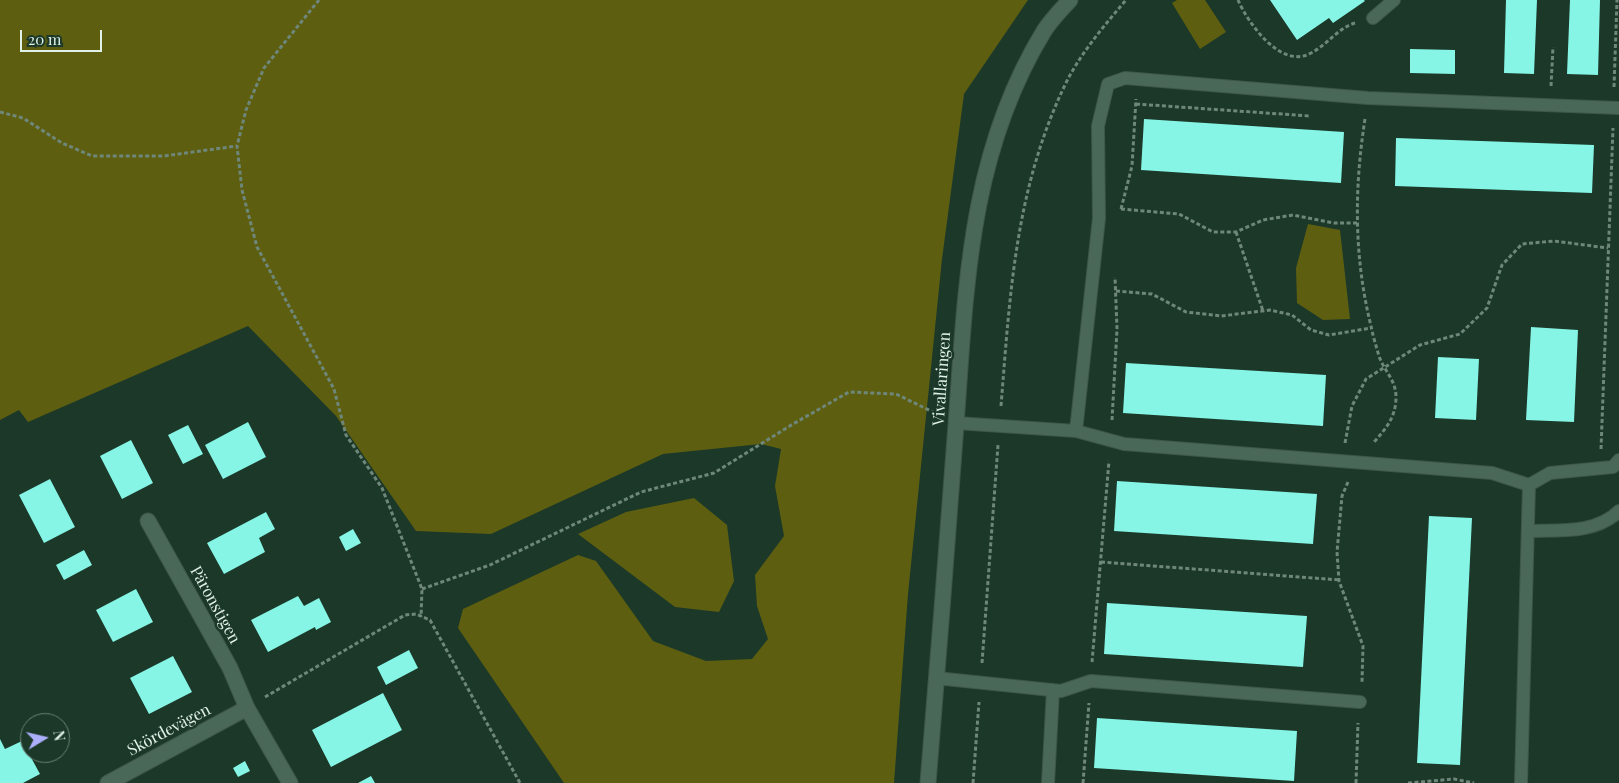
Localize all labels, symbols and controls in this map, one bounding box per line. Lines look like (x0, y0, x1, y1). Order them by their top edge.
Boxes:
scale bar (22, 20, 105, 52)
text: 20 m (28, 29, 61, 49)
street label: Vivallaringen (929, 331, 955, 427)
street label: Päronstigen (186, 563, 244, 647)
street label: Skördevägen (124, 700, 214, 760)
north arrow (20, 713, 70, 763)
text: N (49, 729, 69, 742)

